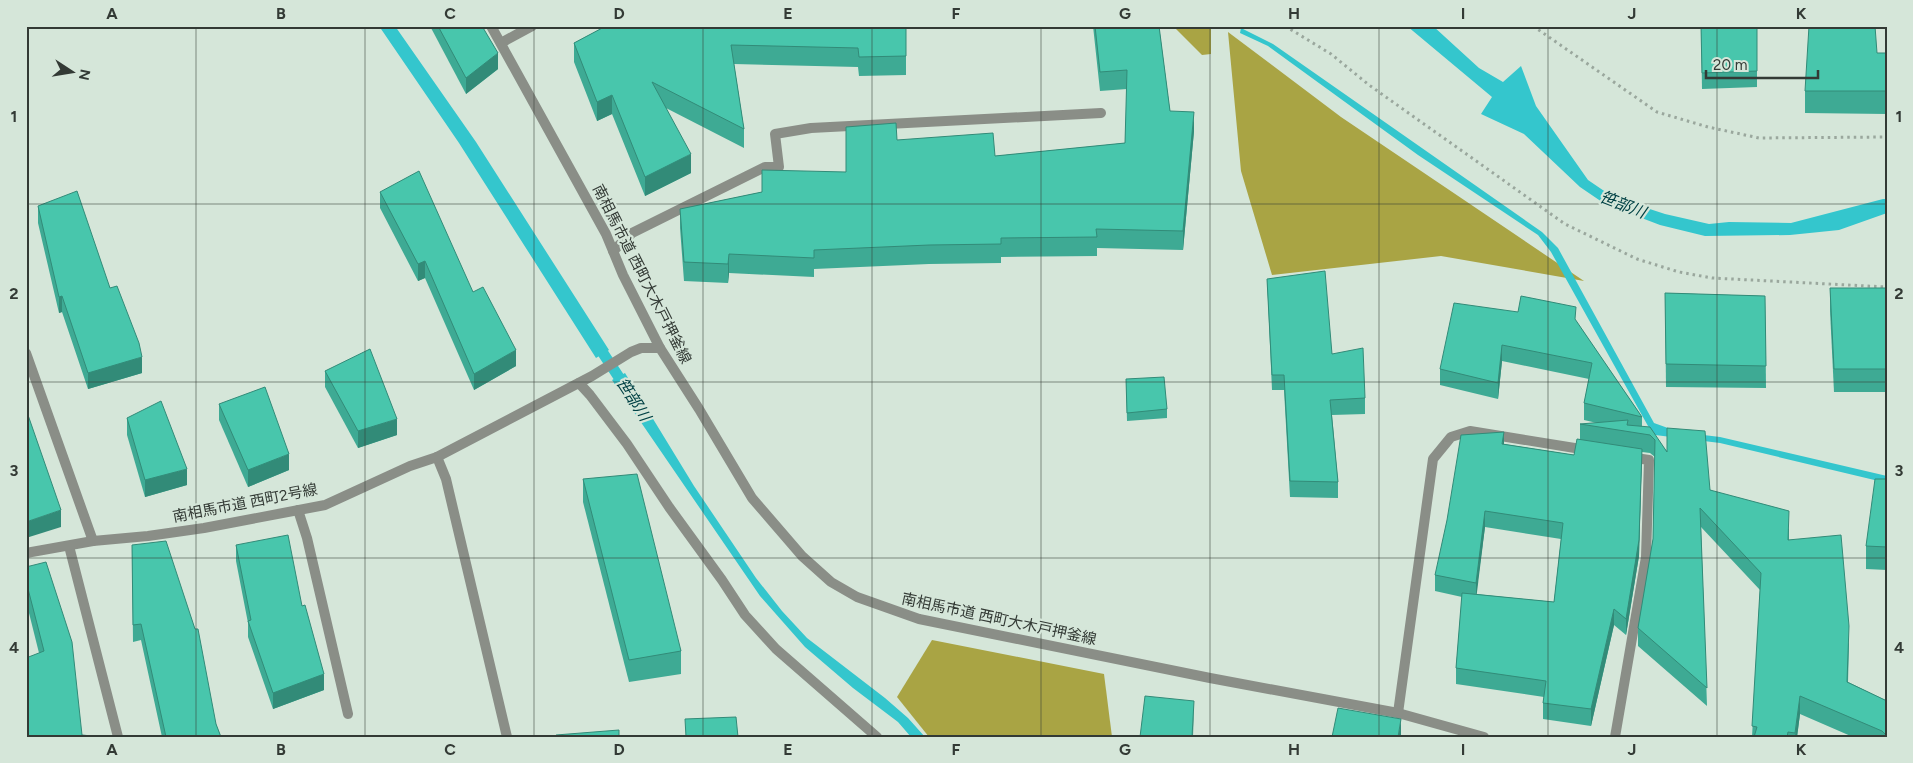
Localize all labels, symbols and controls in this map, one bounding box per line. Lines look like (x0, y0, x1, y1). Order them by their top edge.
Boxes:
text: A (106, 4, 118, 23)
text: B (276, 4, 286, 23)
text: C (444, 4, 456, 23)
text: D (613, 4, 625, 23)
text: E (783, 4, 793, 23)
text: F (952, 4, 961, 23)
text: G (1119, 4, 1131, 23)
text: H (1288, 4, 1300, 23)
text: I (1461, 4, 1465, 23)
text: J (1628, 4, 1636, 23)
text: K (1796, 4, 1807, 23)
north arrow (48, 48, 98, 98)
scale bar (1706, 48, 1818, 80)
text: 20 m (1713, 56, 1747, 74)
text: N (75, 68, 94, 82)
text: 1 (11, 107, 17, 126)
text: 1 (1896, 107, 1902, 126)
street label: 南相馬市道 西町大木戸押釜線 (589, 181, 695, 367)
water label: 笹部川 (1597, 187, 1650, 223)
text: 2 (9, 284, 19, 303)
text: 2 (1894, 284, 1904, 303)
water label: 笹部川 (613, 374, 656, 426)
text: 3 (10, 461, 19, 480)
text: 3 (1895, 461, 1904, 480)
street label: 南相馬市道 西町2号線 (171, 480, 319, 526)
street label: 南相馬市道 西町大木戸押釜線 (900, 590, 1098, 648)
text: 4 (9, 638, 19, 657)
text: 4 (1894, 638, 1904, 657)
text: A (106, 740, 118, 759)
text: B (276, 740, 286, 759)
text: C (444, 740, 456, 759)
text: D (613, 740, 625, 759)
text: E (783, 740, 793, 759)
text: F (952, 740, 961, 759)
text: G (1119, 740, 1131, 759)
text: H (1288, 740, 1300, 759)
text: I (1461, 740, 1465, 759)
text: J (1628, 740, 1636, 759)
text: K (1796, 740, 1807, 759)

